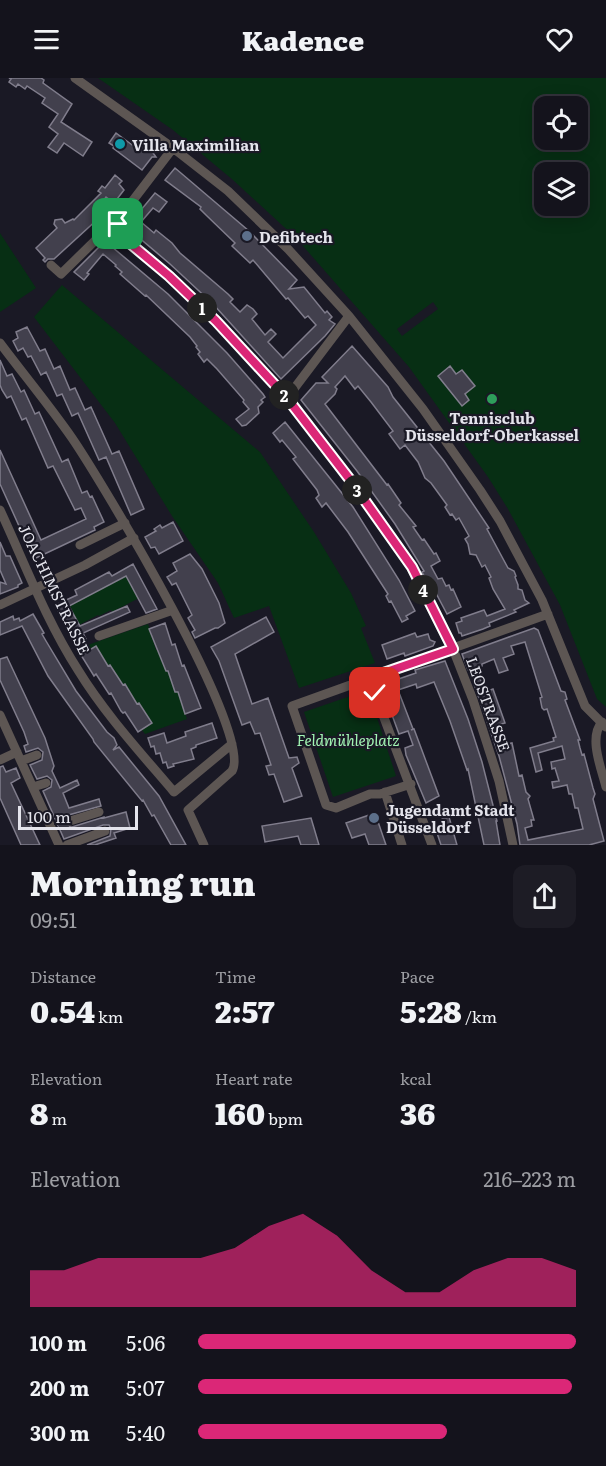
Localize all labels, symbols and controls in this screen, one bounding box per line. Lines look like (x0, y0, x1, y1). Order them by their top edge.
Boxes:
text: Kadence (242, 19, 364, 59)
icon: menu (30, 23, 63, 56)
icon: heart (543, 23, 576, 56)
map controls (534, 96, 588, 216)
button: locate (534, 96, 588, 150)
place label: Villa Maximilian (132, 133, 260, 156)
marker: Villa Maximilian (113, 137, 127, 151)
button: layers (534, 162, 588, 216)
pin (92, 198, 143, 249)
icon: arrive (101, 207, 134, 240)
place label: Defibtech (259, 225, 333, 248)
marker: Defibtech (240, 229, 254, 243)
pin: 1 (187, 293, 217, 323)
text: 1 (199, 296, 205, 320)
pin: 2 (269, 380, 299, 410)
text: 2 (280, 383, 288, 407)
marker: Tennisclub Düsseldorf-Oberkassel (485, 392, 499, 406)
place label: Tennisclub Düsseldorf-Oberkassel (405, 406, 580, 446)
pin: 3 (342, 475, 372, 505)
text: 3 (353, 478, 361, 502)
street label: JOACHIMSTRASSE (13, 520, 97, 658)
pin: 4 (408, 575, 438, 605)
text: 4 (418, 578, 428, 602)
street label: LEOSTRASSE (461, 653, 517, 755)
pin (349, 667, 400, 718)
icon: check (358, 676, 391, 709)
park label: Feldmühleplatz (297, 728, 400, 751)
place label: Jugendamt Stadt Düsseldorf (386, 798, 515, 838)
scale bar (18, 803, 138, 830)
text: 100 m (27, 804, 71, 828)
marker: Jugendamt Stadt Düsseldorf (367, 811, 381, 825)
text: Morning run (30, 857, 256, 906)
button: share (513, 865, 576, 928)
text: 09:51 (30, 904, 77, 934)
text: Distance (30, 964, 96, 988)
text: Time (215, 964, 256, 988)
text: Pace (400, 964, 434, 988)
text: 0.54 (30, 988, 95, 1032)
text: 2:57 (215, 988, 275, 1032)
text: 5:28 (400, 988, 462, 1032)
text: km (95, 1004, 123, 1028)
text: /km (462, 1004, 497, 1028)
text: Elevation (30, 1066, 102, 1090)
text: Heart rate (215, 1066, 293, 1090)
text: kcal (400, 1066, 432, 1090)
text: 8 (30, 1090, 48, 1134)
text: 160 (215, 1090, 265, 1134)
text: 36 (400, 1090, 435, 1134)
text: m (48, 1106, 67, 1130)
text: bpm (265, 1106, 303, 1130)
text: Elevation (30, 1163, 120, 1193)
text: 216–223 m (483, 1163, 576, 1193)
text: 100 m (30, 1327, 87, 1357)
text: 5:06 (126, 1327, 165, 1357)
text: 200 m (30, 1372, 89, 1402)
text: 5:07 (126, 1372, 165, 1402)
text: 300 m (30, 1417, 90, 1447)
text: 5:40 (126, 1417, 165, 1447)

